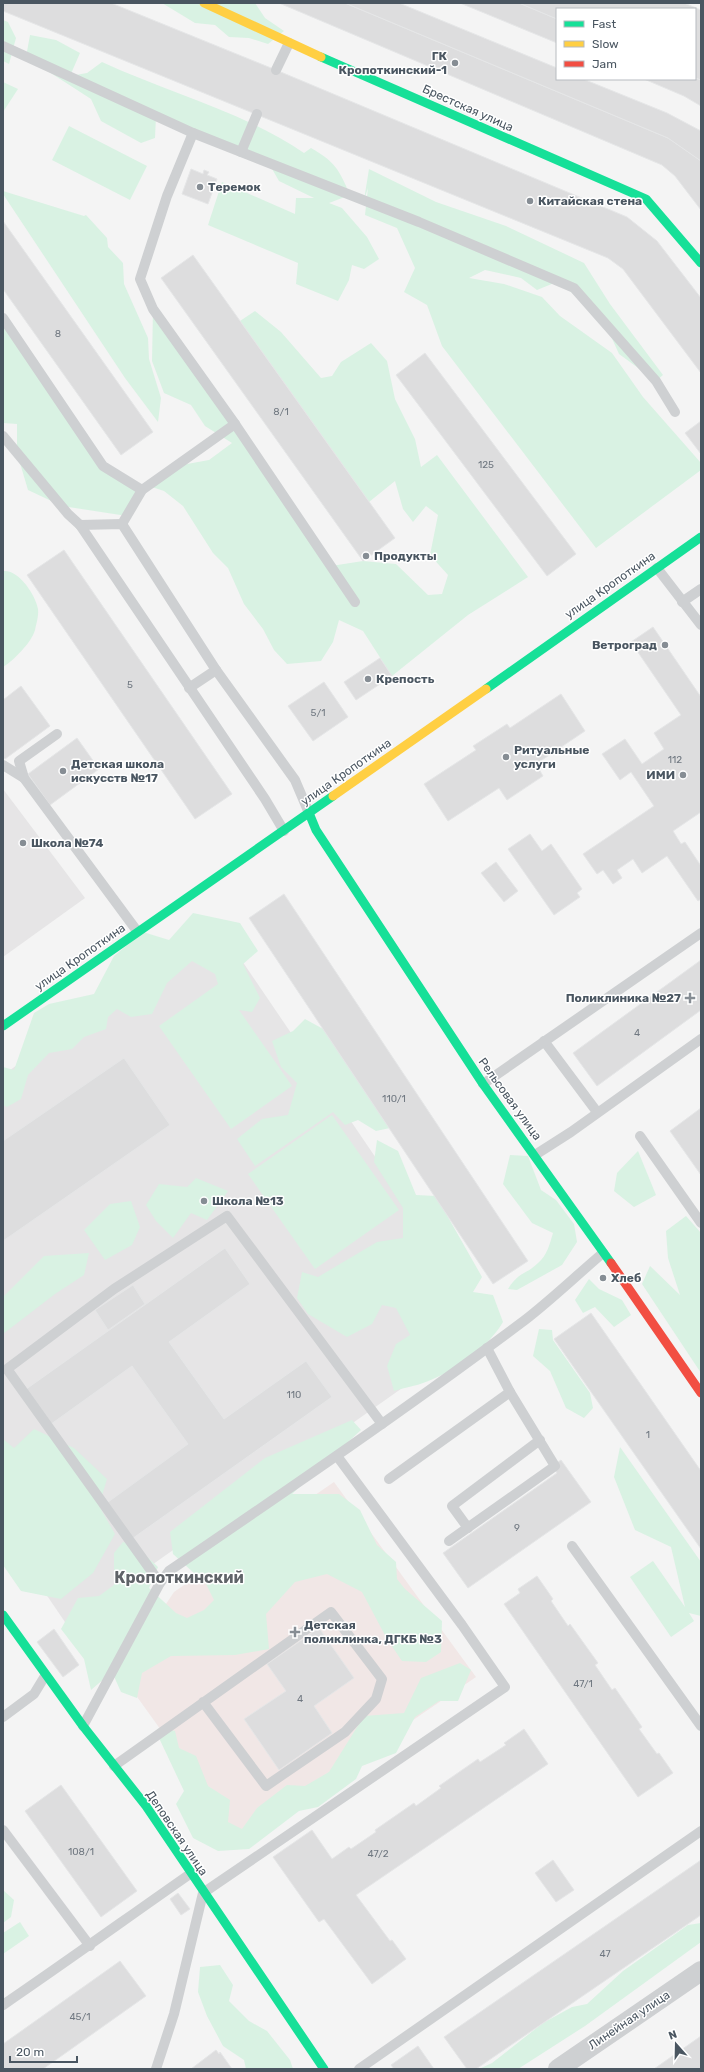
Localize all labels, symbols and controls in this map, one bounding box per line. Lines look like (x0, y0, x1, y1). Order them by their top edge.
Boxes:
legend (556, 8, 696, 80)
text: Fast (592, 17, 616, 31)
text: Slow (592, 37, 619, 51)
place label: ГК Кропоткинский-1 (339, 49, 448, 77)
text: Jam (592, 57, 617, 71)
marker: ГК Кропоткинский-1 (450, 58, 460, 68)
street label: Брестская улица (420, 82, 516, 134)
place label: Теремок (208, 180, 261, 194)
marker: Теремок (195, 182, 205, 192)
place label: Китайская стена (538, 194, 642, 208)
marker: Китайская стена (525, 196, 535, 206)
house number: 8 (55, 328, 61, 340)
house number: 8/1 (273, 406, 289, 418)
house number: 125 (478, 459, 494, 471)
place label: Продукты (374, 549, 437, 563)
street label: улица Кропоткина (562, 549, 658, 621)
marker: Продукты (361, 551, 371, 561)
place label: Ветроград (592, 638, 657, 652)
marker: Ветроград (660, 640, 670, 650)
place label: Крепость (376, 672, 435, 686)
marker: Крепость (363, 674, 373, 684)
house number: 5 (127, 679, 133, 691)
house number: 5/1 (311, 707, 325, 719)
street label: улица Кропоткина (298, 736, 394, 808)
place label: Ритуальные услуги (514, 743, 589, 771)
marker: Ритуальные услуги (501, 752, 511, 762)
house number: 112 (668, 754, 682, 766)
place label: Детская школа искусств №17 (71, 757, 164, 785)
marker: Детская школа искусств №17 (58, 766, 68, 776)
place label: ИМИ (646, 768, 675, 782)
marker: ИМИ (678, 770, 688, 780)
place label: Школа №74 (31, 836, 104, 850)
marker: Школа №74 (18, 838, 28, 848)
street label: улица Кропоткина (32, 921, 128, 993)
place label: Поликлиника №27 (566, 991, 681, 1005)
marker: Поликлиника №27 (684, 992, 696, 1004)
house number: 4 (634, 1027, 640, 1039)
street label: Рельсовая улица (475, 1055, 545, 1143)
house number: 110/1 (382, 1093, 406, 1105)
place label: Школа №13 (212, 1194, 284, 1208)
marker: Школа №13 (199, 1196, 209, 1206)
place label: Хлеб (611, 1271, 641, 1285)
marker: Хлеб (598, 1273, 608, 1283)
house number: 110 (287, 1389, 301, 1401)
house number: 1 (646, 1429, 650, 1441)
house number: 9 (514, 1522, 520, 1534)
district label: Кропоткинский (114, 1568, 244, 1587)
place label: Детская поликлинка, ДГКБ №3 (304, 1618, 442, 1646)
marker: Детская поликлинка, ДГКБ №3 (289, 1626, 301, 1638)
house number: 47/1 (573, 1678, 593, 1690)
house number: 4 (297, 1693, 303, 1705)
street label: Деповская улица (143, 1788, 211, 1878)
house number: 108/1 (68, 1846, 94, 1858)
house number: 47/2 (367, 1848, 389, 1860)
house number: 47 (599, 1948, 611, 1960)
street label: Линейная улица (586, 1988, 672, 2052)
house number: 45/1 (69, 2011, 91, 2023)
north arrow (656, 2024, 696, 2064)
text: N (667, 2028, 679, 2043)
scale bar (10, 2038, 77, 2064)
text: 20 m (16, 2045, 44, 2059)

